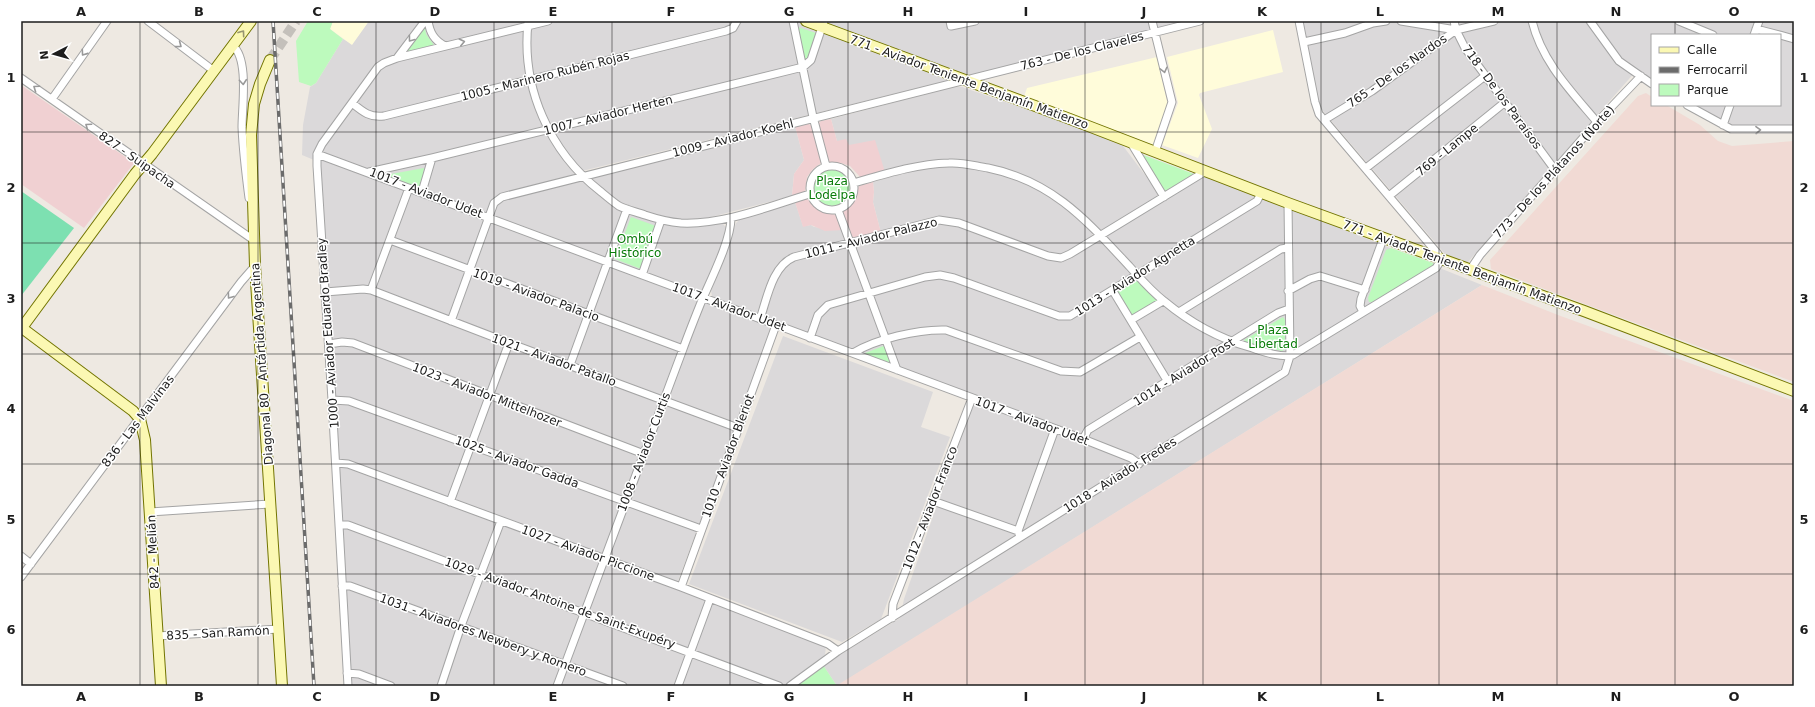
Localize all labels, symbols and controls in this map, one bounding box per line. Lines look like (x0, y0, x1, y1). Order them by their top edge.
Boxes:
text: A (76, 4, 86, 19)
text: B (194, 4, 204, 19)
text: C (312, 4, 322, 19)
text: D (430, 4, 441, 19)
text: E (549, 4, 557, 19)
text: F (667, 4, 675, 19)
text: G (784, 4, 794, 19)
text: H (903, 4, 913, 19)
text: I (1024, 4, 1028, 19)
text: J (1141, 4, 1146, 19)
text: K (1257, 4, 1268, 19)
text: L (1376, 4, 1384, 19)
text: M (1492, 4, 1504, 19)
text: N (1611, 4, 1621, 19)
text: O (1728, 4, 1740, 19)
street label: 763 - De los Claveles (1019, 29, 1145, 73)
one-way arrow (237, 31, 244, 38)
street label: 765 - De los Nardos (1345, 31, 1449, 111)
street label: 771 - Aviador Teniente Benjamín Matienzo (848, 32, 1090, 132)
north arrow (34, 34, 74, 74)
legend (1651, 34, 1781, 106)
one-way arrow (409, 35, 416, 42)
one-way arrow (459, 38, 465, 46)
one-way arrow (174, 40, 181, 47)
street label: 718 - De los Paraísos (1459, 42, 1545, 152)
text: Calle (1687, 43, 1717, 57)
street label: 1005 - Marinero Rubén Rojas (459, 48, 631, 104)
one-way arrow (81, 49, 89, 56)
text: N (38, 50, 51, 60)
text: Ferrocarril (1687, 63, 1748, 77)
one-way arrow (1159, 66, 1168, 73)
text: 1 (6, 70, 16, 85)
text: 1 (1799, 70, 1809, 85)
one-way arrow (238, 79, 247, 85)
text: Parque (1687, 83, 1728, 97)
one-way arrow (34, 86, 41, 93)
street label: 1007 - Aviador Herten (542, 92, 674, 138)
street label: 773 - De los Plátanos (Norte) (1491, 103, 1617, 241)
street label: 1009 - Aviador Koehl (671, 116, 795, 160)
street label: 769 - Lampe (1413, 121, 1481, 179)
one-way arrow (86, 123, 93, 130)
one-way arrow (1755, 125, 1761, 134)
street label: 827 - Suipacha (96, 128, 178, 192)
street label: 1017 - Aviador Udet (367, 165, 485, 221)
park label: Plaza Lodelpa (808, 174, 856, 202)
text: 2 (6, 180, 16, 195)
text: 2 (1799, 180, 1809, 195)
street label: 1011 - Aviador Palazzo (803, 215, 939, 261)
street label: 771 - Aviador Teniente Benjamín Matienzo (1341, 217, 1583, 317)
park label: Ombú Histórico (609, 232, 661, 260)
street label: 1013 - Aviador Agnetta (1072, 233, 1198, 319)
street label: 1000 - Aviador Eduardo Bradley (314, 237, 342, 429)
street label: Diagonal 80 - Antártida Argentina (248, 263, 276, 465)
street label: 1019 - Aviador Palacio (471, 266, 601, 324)
street label: 1017 - Aviador Udet (670, 280, 788, 334)
text: 3 (6, 291, 16, 306)
text: 3 (1799, 291, 1809, 306)
one-way arrow (228, 292, 235, 299)
park label: Plaza Libertad (1248, 323, 1298, 351)
street label: 1021 - Aviador Patallo (490, 331, 618, 389)
street label: 1014 - Aviador Post (1131, 335, 1237, 409)
street label: 1023 - Aviador Mittelhozer (410, 360, 564, 430)
street label: 836 - Las Malvinas (99, 372, 177, 470)
street label: 1008 - Aviador Curtis (615, 390, 673, 514)
street label: 1010 - Aviador Bleriot (699, 392, 757, 520)
street label: 1017 - Aviador Udet (973, 394, 1091, 448)
text: 4 (6, 401, 16, 416)
text: 4 (1799, 401, 1809, 416)
street label: 1025 - Aviador Gadda (453, 433, 581, 491)
street label: 1018 - Aviador Fredes (1061, 434, 1179, 516)
street label: 1012 - Aviador Franco (900, 444, 960, 572)
text: 5 (6, 512, 16, 527)
text: 5 (1799, 512, 1809, 527)
street label: 842 - Melián (144, 515, 162, 589)
street label: 1027 - Aviador Piccione (520, 522, 656, 584)
street label: 1029 - Aviador Antoine de Saint-Exupéry (443, 555, 677, 651)
street label: 1031 - Aviadores Newbery y Romero (378, 591, 588, 679)
text: 6 (6, 622, 16, 637)
text: 6 (1799, 622, 1809, 637)
street label: 835 - San Ramón (166, 623, 270, 643)
text: A (76, 689, 86, 704)
text: B (194, 689, 204, 704)
text: C (312, 689, 322, 704)
text: D (430, 689, 441, 704)
text: E (549, 689, 557, 704)
text: F (667, 689, 675, 704)
text: G (784, 689, 794, 704)
text: H (903, 689, 913, 704)
text: I (1024, 689, 1028, 704)
text: J (1141, 689, 1146, 704)
text: K (1257, 689, 1268, 704)
text: L (1376, 689, 1384, 704)
text: M (1492, 689, 1504, 704)
text: N (1611, 689, 1621, 704)
text: O (1728, 689, 1740, 704)

